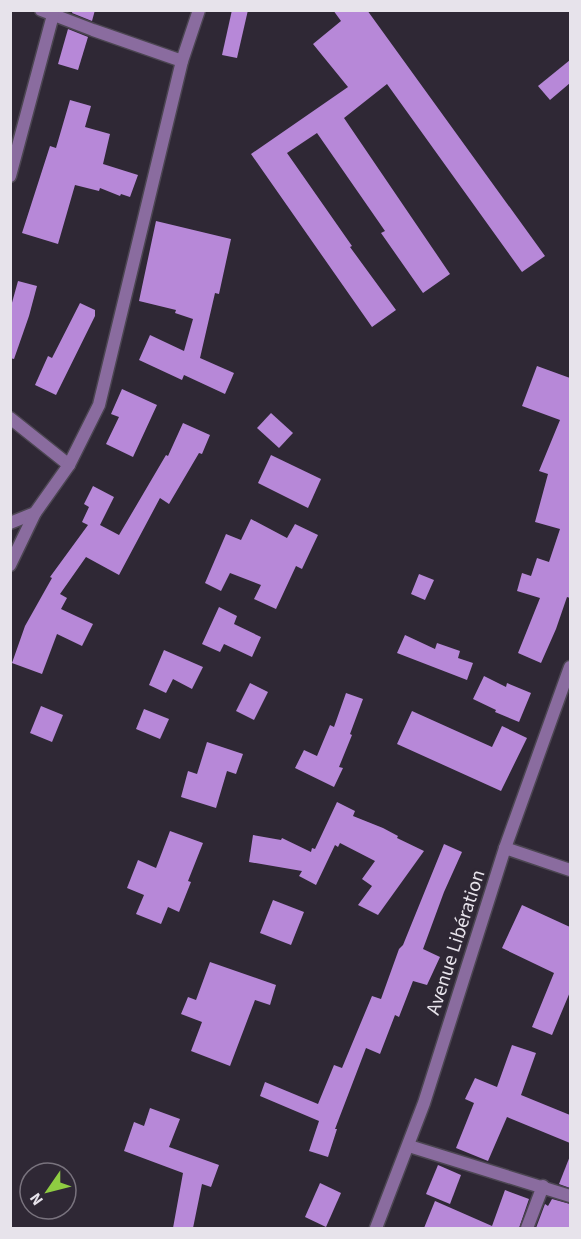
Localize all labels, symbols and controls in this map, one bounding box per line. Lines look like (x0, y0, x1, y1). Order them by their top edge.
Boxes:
street label: Avenue Libération (419, 866, 493, 1018)
north arrow (18, 1161, 78, 1221)
text: N (24, 1188, 49, 1210)

